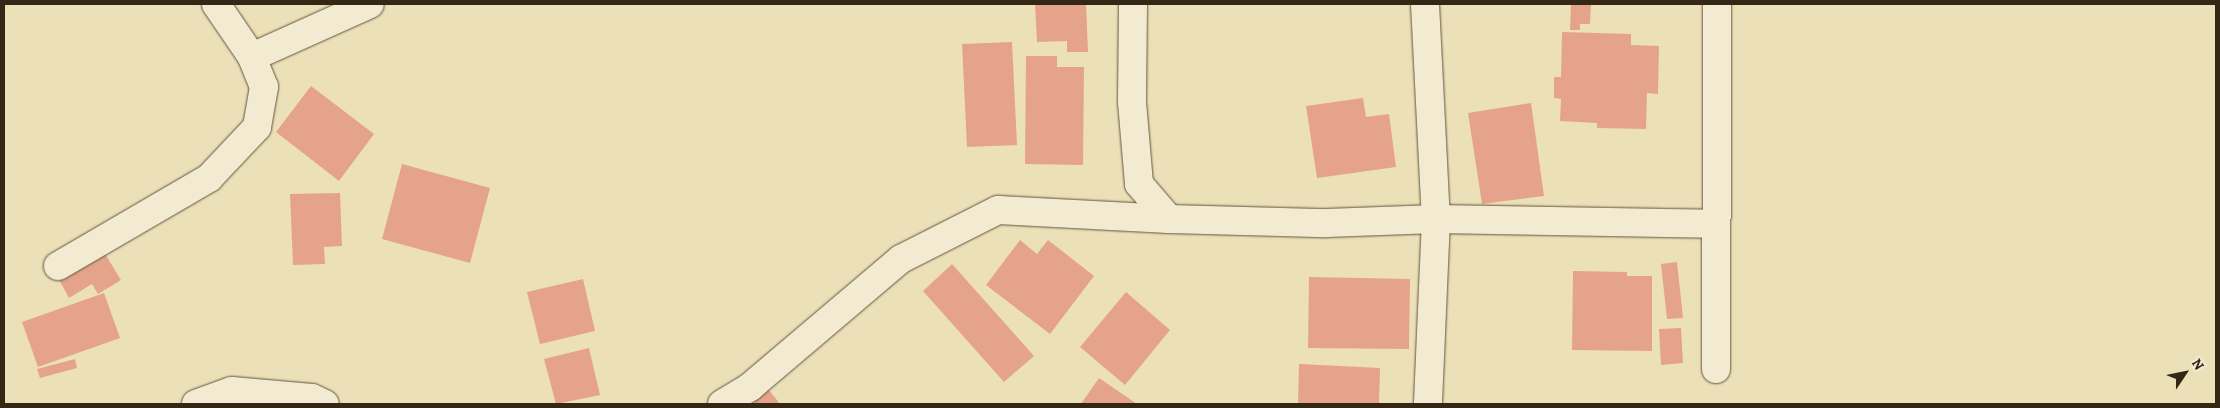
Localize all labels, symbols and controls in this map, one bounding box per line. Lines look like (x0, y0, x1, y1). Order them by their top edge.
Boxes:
north arrow (2160, 348, 2210, 398)
text: N (2187, 355, 2209, 374)

